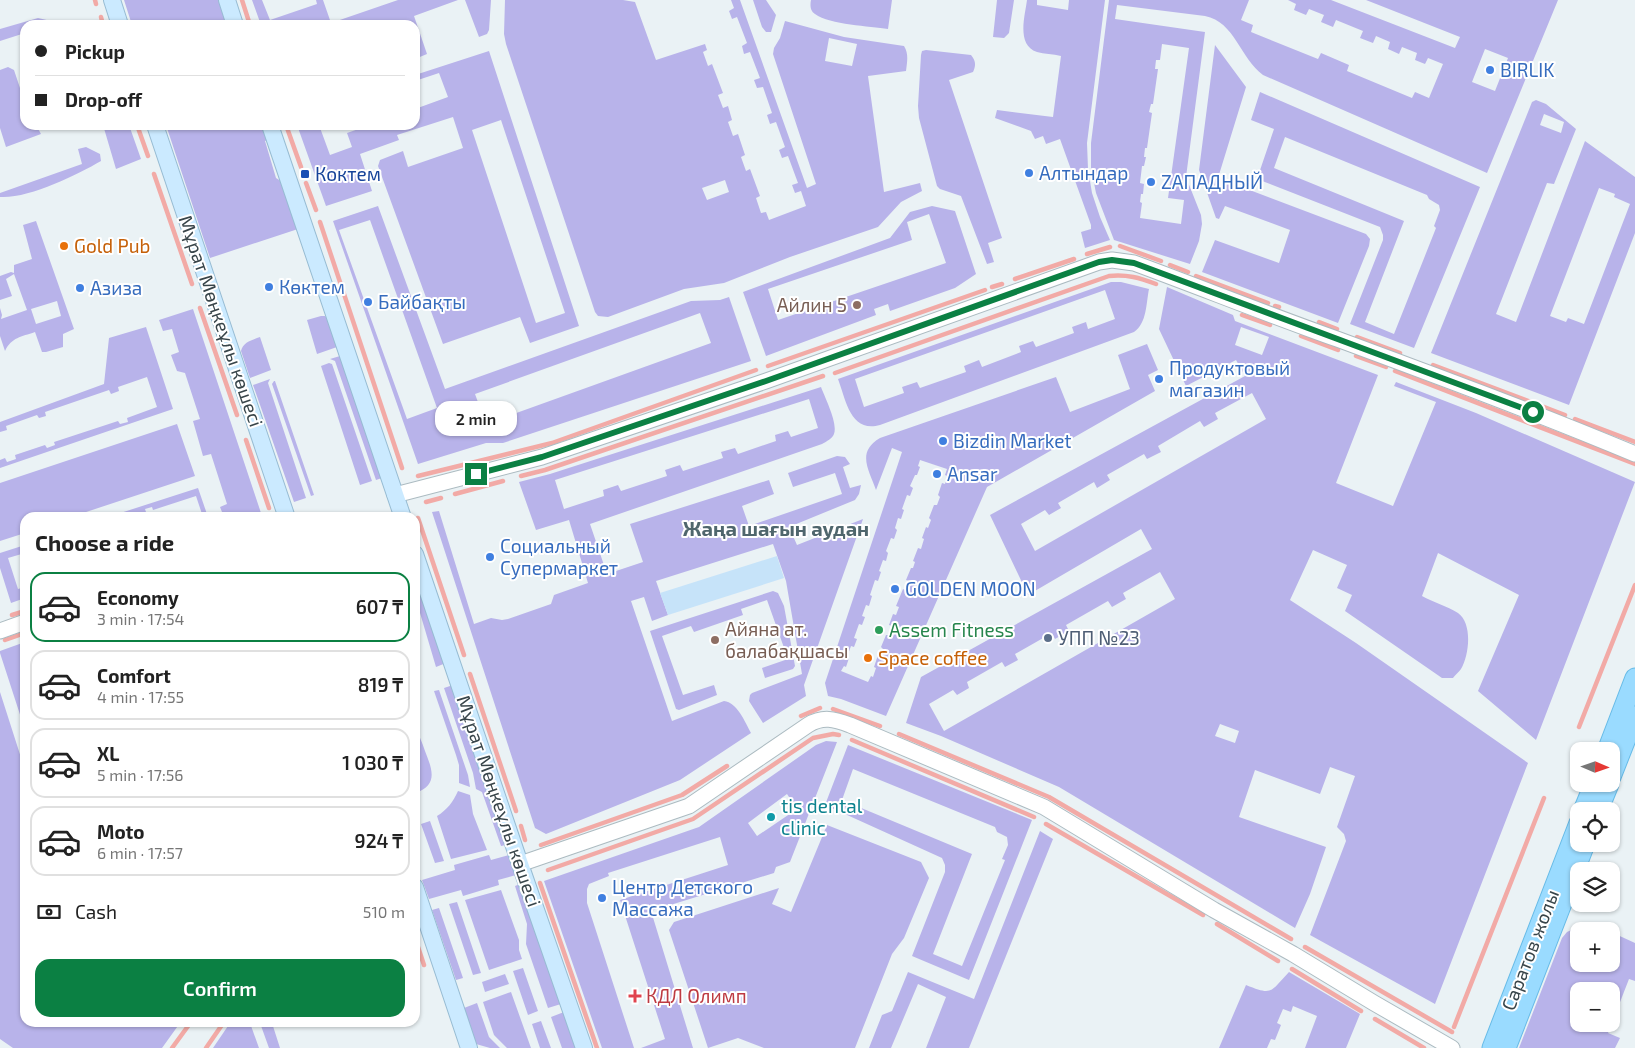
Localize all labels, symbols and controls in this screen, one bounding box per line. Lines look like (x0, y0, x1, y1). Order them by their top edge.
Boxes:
text: Pickup (65, 40, 125, 63)
place label: BIRLIK (1500, 58, 1554, 81)
marker: BIRLIK (1484, 64, 1496, 76)
text: Drop-off (65, 88, 142, 111)
place label: Алтындар (1039, 161, 1128, 184)
place label: Коктем (315, 162, 381, 185)
marker: Алтындар (1023, 167, 1035, 179)
marker: Коктем (299, 168, 311, 180)
place label: ZАПАДНЫЙ (1161, 170, 1263, 193)
marker: ZАПАДНЫЙ (1145, 176, 1157, 188)
street label: Мұрат Мөңкеұлы көшесі (174, 212, 269, 430)
place label: Gold Pub (74, 234, 150, 257)
marker: Gold Pub (58, 240, 70, 252)
place label: Көктем (279, 275, 345, 298)
place label: Азиза (90, 276, 142, 299)
marker: Көктем (263, 281, 275, 293)
marker: Азиза (74, 282, 86, 294)
place label: Байбақты (378, 290, 466, 313)
place label: Айлин 5 (777, 293, 847, 316)
marker: Байбақты (362, 296, 374, 308)
marker: Айлин 5 (851, 299, 863, 311)
place label: Продуктовый магазин (1169, 356, 1290, 401)
marker: Продуктовый магазин (1153, 373, 1165, 385)
route start (1522, 401, 1544, 423)
callout: 2 min (435, 402, 517, 436)
text: 2 min (456, 409, 496, 428)
place label: Bizdin Market (953, 429, 1072, 452)
marker: Bizdin Market (937, 435, 949, 447)
place label: Ansar (947, 462, 998, 485)
route end (465, 463, 487, 485)
marker: Ansar (931, 468, 943, 480)
district label: Жаңа шағын аудан (683, 516, 869, 540)
text: Choose a ride (35, 529, 174, 555)
place label: Социальный Супермаркет (500, 534, 618, 580)
marker: Социальный Супермаркет (484, 551, 496, 563)
place label: GOLDEN MOON (905, 577, 1036, 600)
marker: GOLDEN MOON (889, 583, 901, 595)
icon: car (37, 585, 82, 630)
text: Economy (97, 586, 179, 609)
text: 607 ₸ (356, 595, 403, 618)
text: 3 min · 17:54 (97, 609, 184, 628)
place label: Айяна ат. балабақшасы (725, 617, 848, 662)
place label: Assem Fitness (889, 618, 1014, 641)
marker: Assem Fitness (873, 624, 885, 636)
place label: УПП №23 (1058, 626, 1140, 649)
marker: УПП №23 (1042, 632, 1054, 644)
marker: Айяна ат. балабақшасы (709, 634, 721, 646)
place label: Space coffee (878, 646, 987, 669)
marker: Space coffee (862, 652, 874, 664)
icon: car (37, 663, 82, 708)
text: Comfort (97, 664, 171, 687)
text: 819 ₸ (358, 673, 403, 696)
text: 4 min · 17:55 (97, 687, 184, 706)
street label: Мұрат Мөңкеұлы көшесі (452, 692, 547, 910)
icon: car (37, 741, 82, 786)
text: XL (97, 742, 119, 765)
north arrow (1570, 742, 1620, 792)
map controls (1570, 742, 1620, 1032)
text: 1 030 ₸ (342, 751, 403, 774)
text: 5 min · 17:56 (97, 765, 183, 784)
place label: tis dental clinic (781, 794, 863, 839)
button: locate (1570, 802, 1620, 852)
marker: tis dental clinic (765, 811, 777, 823)
icon: car (37, 819, 82, 864)
text: Moto (97, 820, 145, 843)
text: 924 ₸ (355, 829, 403, 852)
text: 6 min · 17:57 (97, 843, 183, 862)
button: layers (1570, 862, 1620, 912)
place label: Центр Детского Массажа (612, 875, 753, 920)
street label: Саратов жолы (1496, 886, 1563, 1014)
marker: Центр Детского Массажа (596, 892, 608, 904)
icon: cash (35, 898, 63, 926)
text: Cash (75, 900, 117, 923)
text: 510 m (363, 902, 405, 921)
button: + (1570, 922, 1620, 972)
button: Confirm (35, 959, 405, 1017)
button: − (1570, 982, 1620, 1032)
place label: КДЛ Олимп (646, 984, 747, 1007)
marker: КДЛ Олимп (628, 989, 642, 1003)

